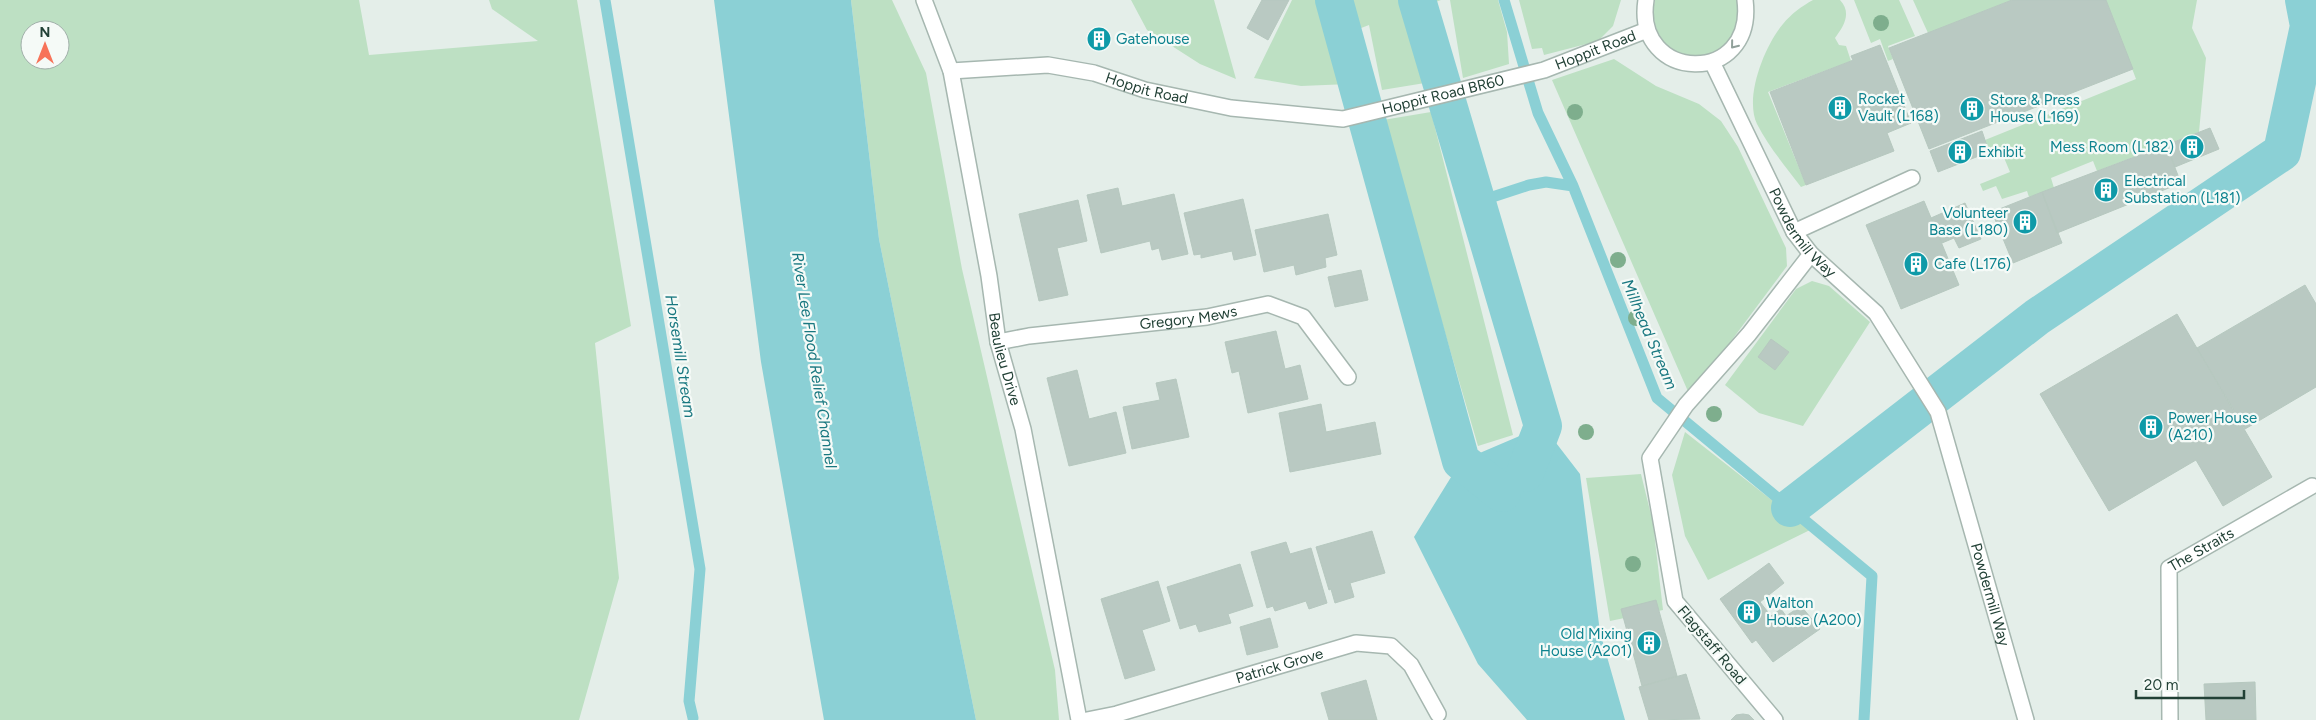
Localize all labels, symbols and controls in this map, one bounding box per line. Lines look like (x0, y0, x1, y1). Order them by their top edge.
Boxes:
north arrow (20, 20, 70, 70)
text: N (40, 24, 50, 41)
building icon: Gatehouse (1086, 26, 1112, 52)
street label: Hoppit Road (1552, 26, 1638, 74)
place label: Gatehouse (1116, 30, 1190, 48)
one-way arrow (1732, 39, 1740, 48)
street label: Hoppit Road (1103, 68, 1190, 108)
street label: Hoppit Road BR60 (1380, 71, 1506, 118)
place label: Rocket Vault (L168) (1858, 90, 1939, 125)
place label: Store & Press House (L169) (1990, 91, 2080, 126)
building icon: Rocket Vault (L168) (1827, 95, 1853, 121)
building icon: Store & Press House (L169) (1959, 96, 1985, 122)
building icon: Mess Room (L182) (2179, 134, 2205, 160)
place label: Mess Room (L182) (2050, 138, 2174, 156)
building icon: Exhibit (1947, 139, 1973, 165)
place label: Exhibit (1978, 143, 2024, 161)
place label: Electrical Substation (L181) (2124, 172, 2241, 207)
building icon: Electrical Substation (L181) (2093, 177, 2119, 203)
street label: Powdermill Way (1765, 185, 1840, 281)
place label: Volunteer Base (L180) (1929, 204, 2008, 239)
building icon: Volunteer Base (L180) (2012, 209, 2038, 235)
water label: River Lee Flood Relief Channel (788, 251, 841, 470)
building icon: Cafe (L176) (1903, 251, 1929, 277)
place label: Cafe (L176) (1934, 255, 2011, 273)
water label: Millhead Stream (1618, 276, 1681, 393)
water label: Horsemill Stream (661, 293, 700, 419)
street label: Gregory Mews (1139, 302, 1239, 333)
street label: Beaulieu Drive (985, 311, 1025, 407)
place label: Power House (A210) (2168, 409, 2257, 444)
building icon: Power House (A210) (2138, 414, 2164, 440)
street label: The Straits (2165, 524, 2237, 575)
street label: Powdermill Way (1967, 541, 2013, 648)
place label: Walton House (A200) (1766, 594, 1862, 629)
building icon: Walton House (A200) (1736, 599, 1762, 625)
street label: Flagstaff Road (1674, 602, 1750, 688)
place label: Old Mixing House (A201) (1540, 625, 1632, 660)
building icon: Old Mixing House (A201) (1636, 630, 1662, 656)
street label: Patrick Grove (1233, 644, 1325, 687)
scale bar (2136, 668, 2244, 700)
text: 20 m (2144, 676, 2178, 694)

